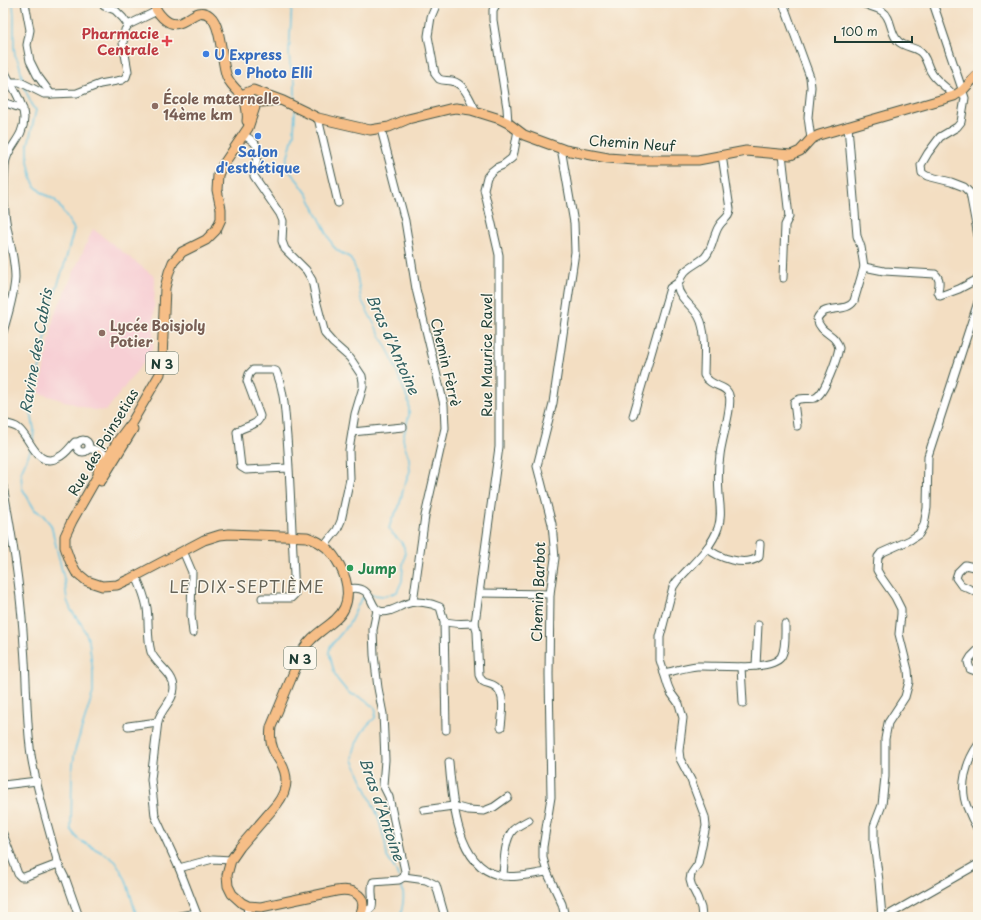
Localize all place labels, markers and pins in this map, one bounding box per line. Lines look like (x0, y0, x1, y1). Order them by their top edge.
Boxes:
place label: Pharmacie Centrale (82, 23, 159, 60)
marker: Pharmacie Centrale (162, 36, 172, 46)
place label: U Express (214, 44, 282, 65)
marker: U Express (201, 49, 211, 59)
place label: Photo Elli (246, 62, 312, 83)
marker: Photo Elli (233, 67, 243, 77)
place label: École maternelle 14ème km (163, 88, 280, 125)
marker: École maternelle 14ème km (150, 101, 160, 111)
marker: Salon d'esthétique (253, 131, 263, 141)
place label: Salon d'esthétique (216, 141, 301, 178)
place label: Lycée Boisjoly Potier (110, 315, 206, 352)
marker: Lycée Boisjoly Potier (97, 328, 107, 338)
place label: Jump (358, 558, 397, 579)
marker: Jump (345, 563, 355, 573)

